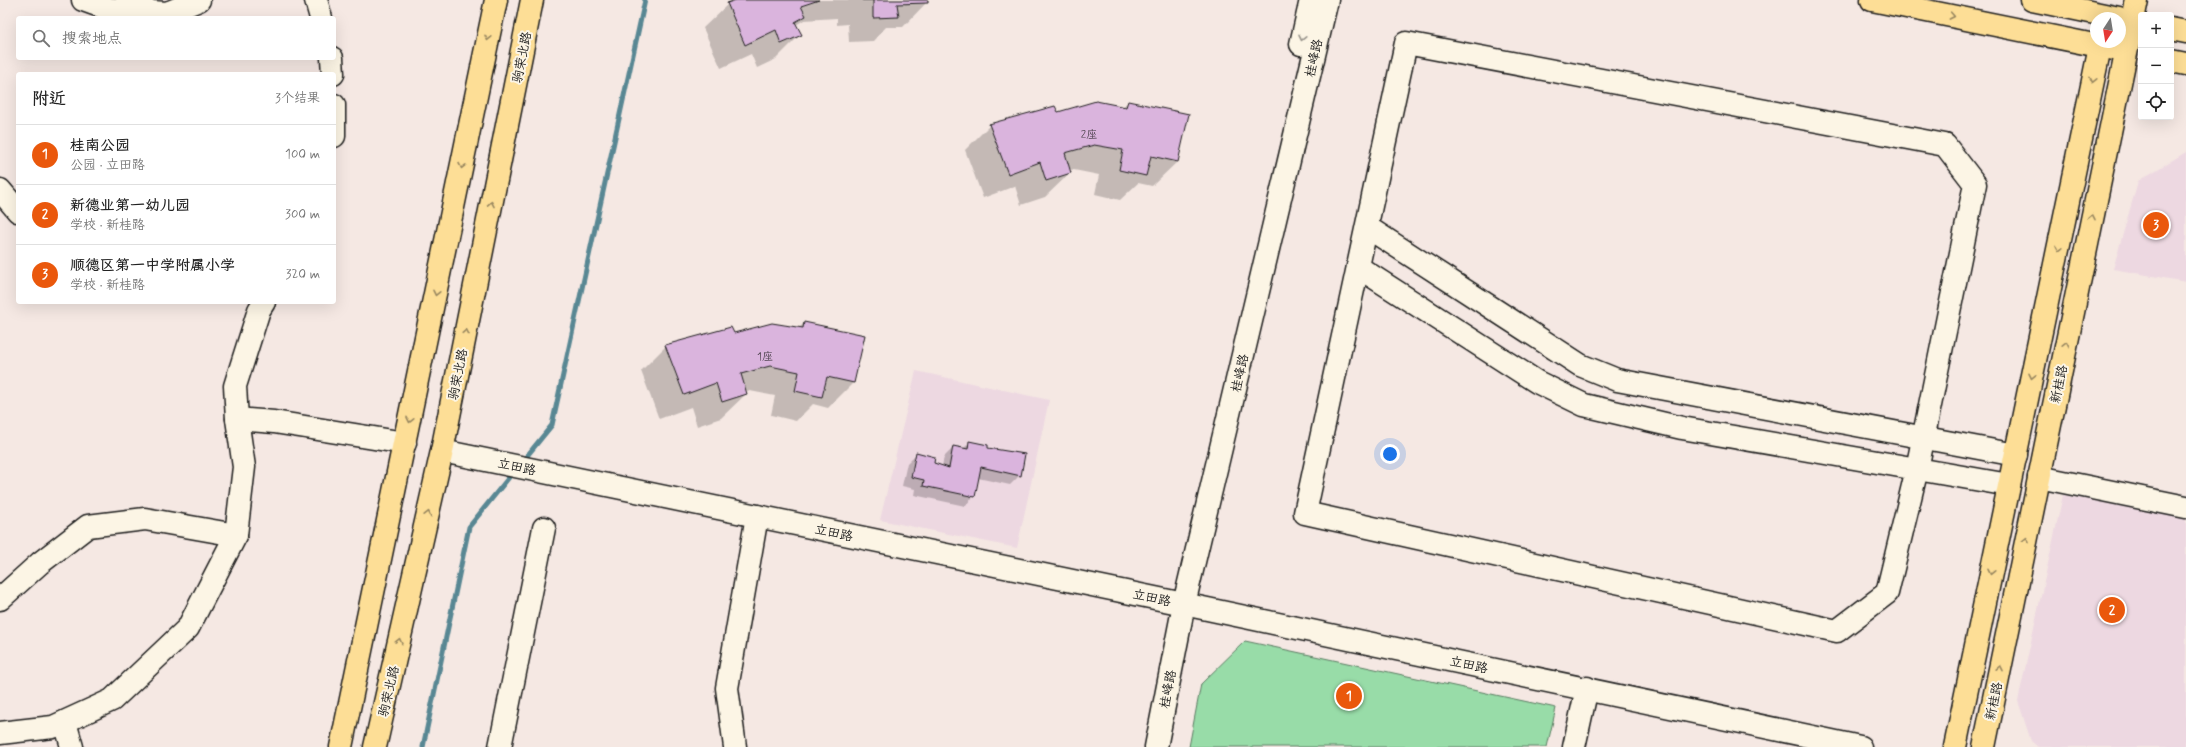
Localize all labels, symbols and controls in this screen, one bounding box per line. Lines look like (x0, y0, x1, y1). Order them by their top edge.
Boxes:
one-way arrow (1948, 11, 1955, 20)
north arrow (2090, 12, 2126, 48)
map controls (2138, 12, 2174, 120)
button: + (2138, 12, 2174, 48)
search box (16, 16, 336, 60)
icon: search (30, 27, 52, 49)
text: 搜索地点 (62, 29, 122, 49)
street label: 驹荣北路 (509, 30, 536, 84)
one-way arrow (484, 35, 492, 41)
one-way arrow (1299, 35, 1307, 41)
street label: 桂峰路 (1302, 37, 1327, 79)
button: − (2138, 48, 2174, 84)
one-way arrow (2090, 77, 2098, 83)
button: locate (2138, 84, 2174, 120)
text: 附近 (32, 88, 66, 110)
text: 3个结果 (275, 90, 320, 107)
house number: 2座 (1081, 128, 1097, 142)
text: 桂南公园 (70, 136, 130, 156)
text: 1 (42, 146, 48, 163)
text: 100 m (285, 146, 320, 163)
text: 公园 · 立田路 (70, 157, 145, 174)
one-way arrow (458, 162, 466, 169)
text: 新德业第一幼儿园 (70, 196, 190, 216)
one-way arrow (487, 201, 495, 207)
text: 2 (42, 206, 48, 223)
text: 300 m (285, 206, 320, 223)
pin: 3 (2143, 210, 2169, 240)
one-way arrow (2088, 214, 2096, 220)
text: 学校 · 新桂路 (70, 217, 145, 234)
one-way arrow (2055, 245, 2063, 252)
text: 顺德区第一中学附属小学 (70, 256, 235, 276)
text: 3 (42, 266, 48, 283)
text: 320 m (286, 266, 320, 283)
text: 学校 · 新桂路 (70, 277, 145, 294)
one-way arrow (432, 290, 440, 296)
one-way arrow (461, 329, 470, 335)
one-way arrow (2062, 341, 2070, 347)
street label: 驹荣北路 (445, 347, 472, 401)
house number: 1座 (757, 350, 773, 364)
street label: 桂峰路 (1228, 352, 1253, 394)
street label: 新桂路 (2047, 363, 2072, 405)
one-way arrow (2029, 373, 2037, 379)
one-way arrow (406, 417, 414, 423)
your location (1380, 444, 1400, 464)
street label: 立田路 (496, 455, 538, 480)
one-way arrow (423, 511, 431, 517)
street label: 立田路 (813, 521, 855, 546)
one-way arrow (2022, 537, 2030, 543)
one-way arrow (1988, 569, 1996, 575)
street label: 立田路 (1131, 586, 1173, 611)
pin: 2 (2099, 595, 2125, 625)
one-way arrow (395, 637, 403, 644)
street label: 立田路 (1448, 653, 1490, 678)
street label: 驹荣北路 (375, 664, 404, 719)
one-way arrow (1996, 665, 2004, 671)
street label: 桂峰路 (1156, 669, 1181, 710)
street label: 新桂路 (1982, 680, 2007, 722)
pin: 1 (1336, 681, 1362, 711)

